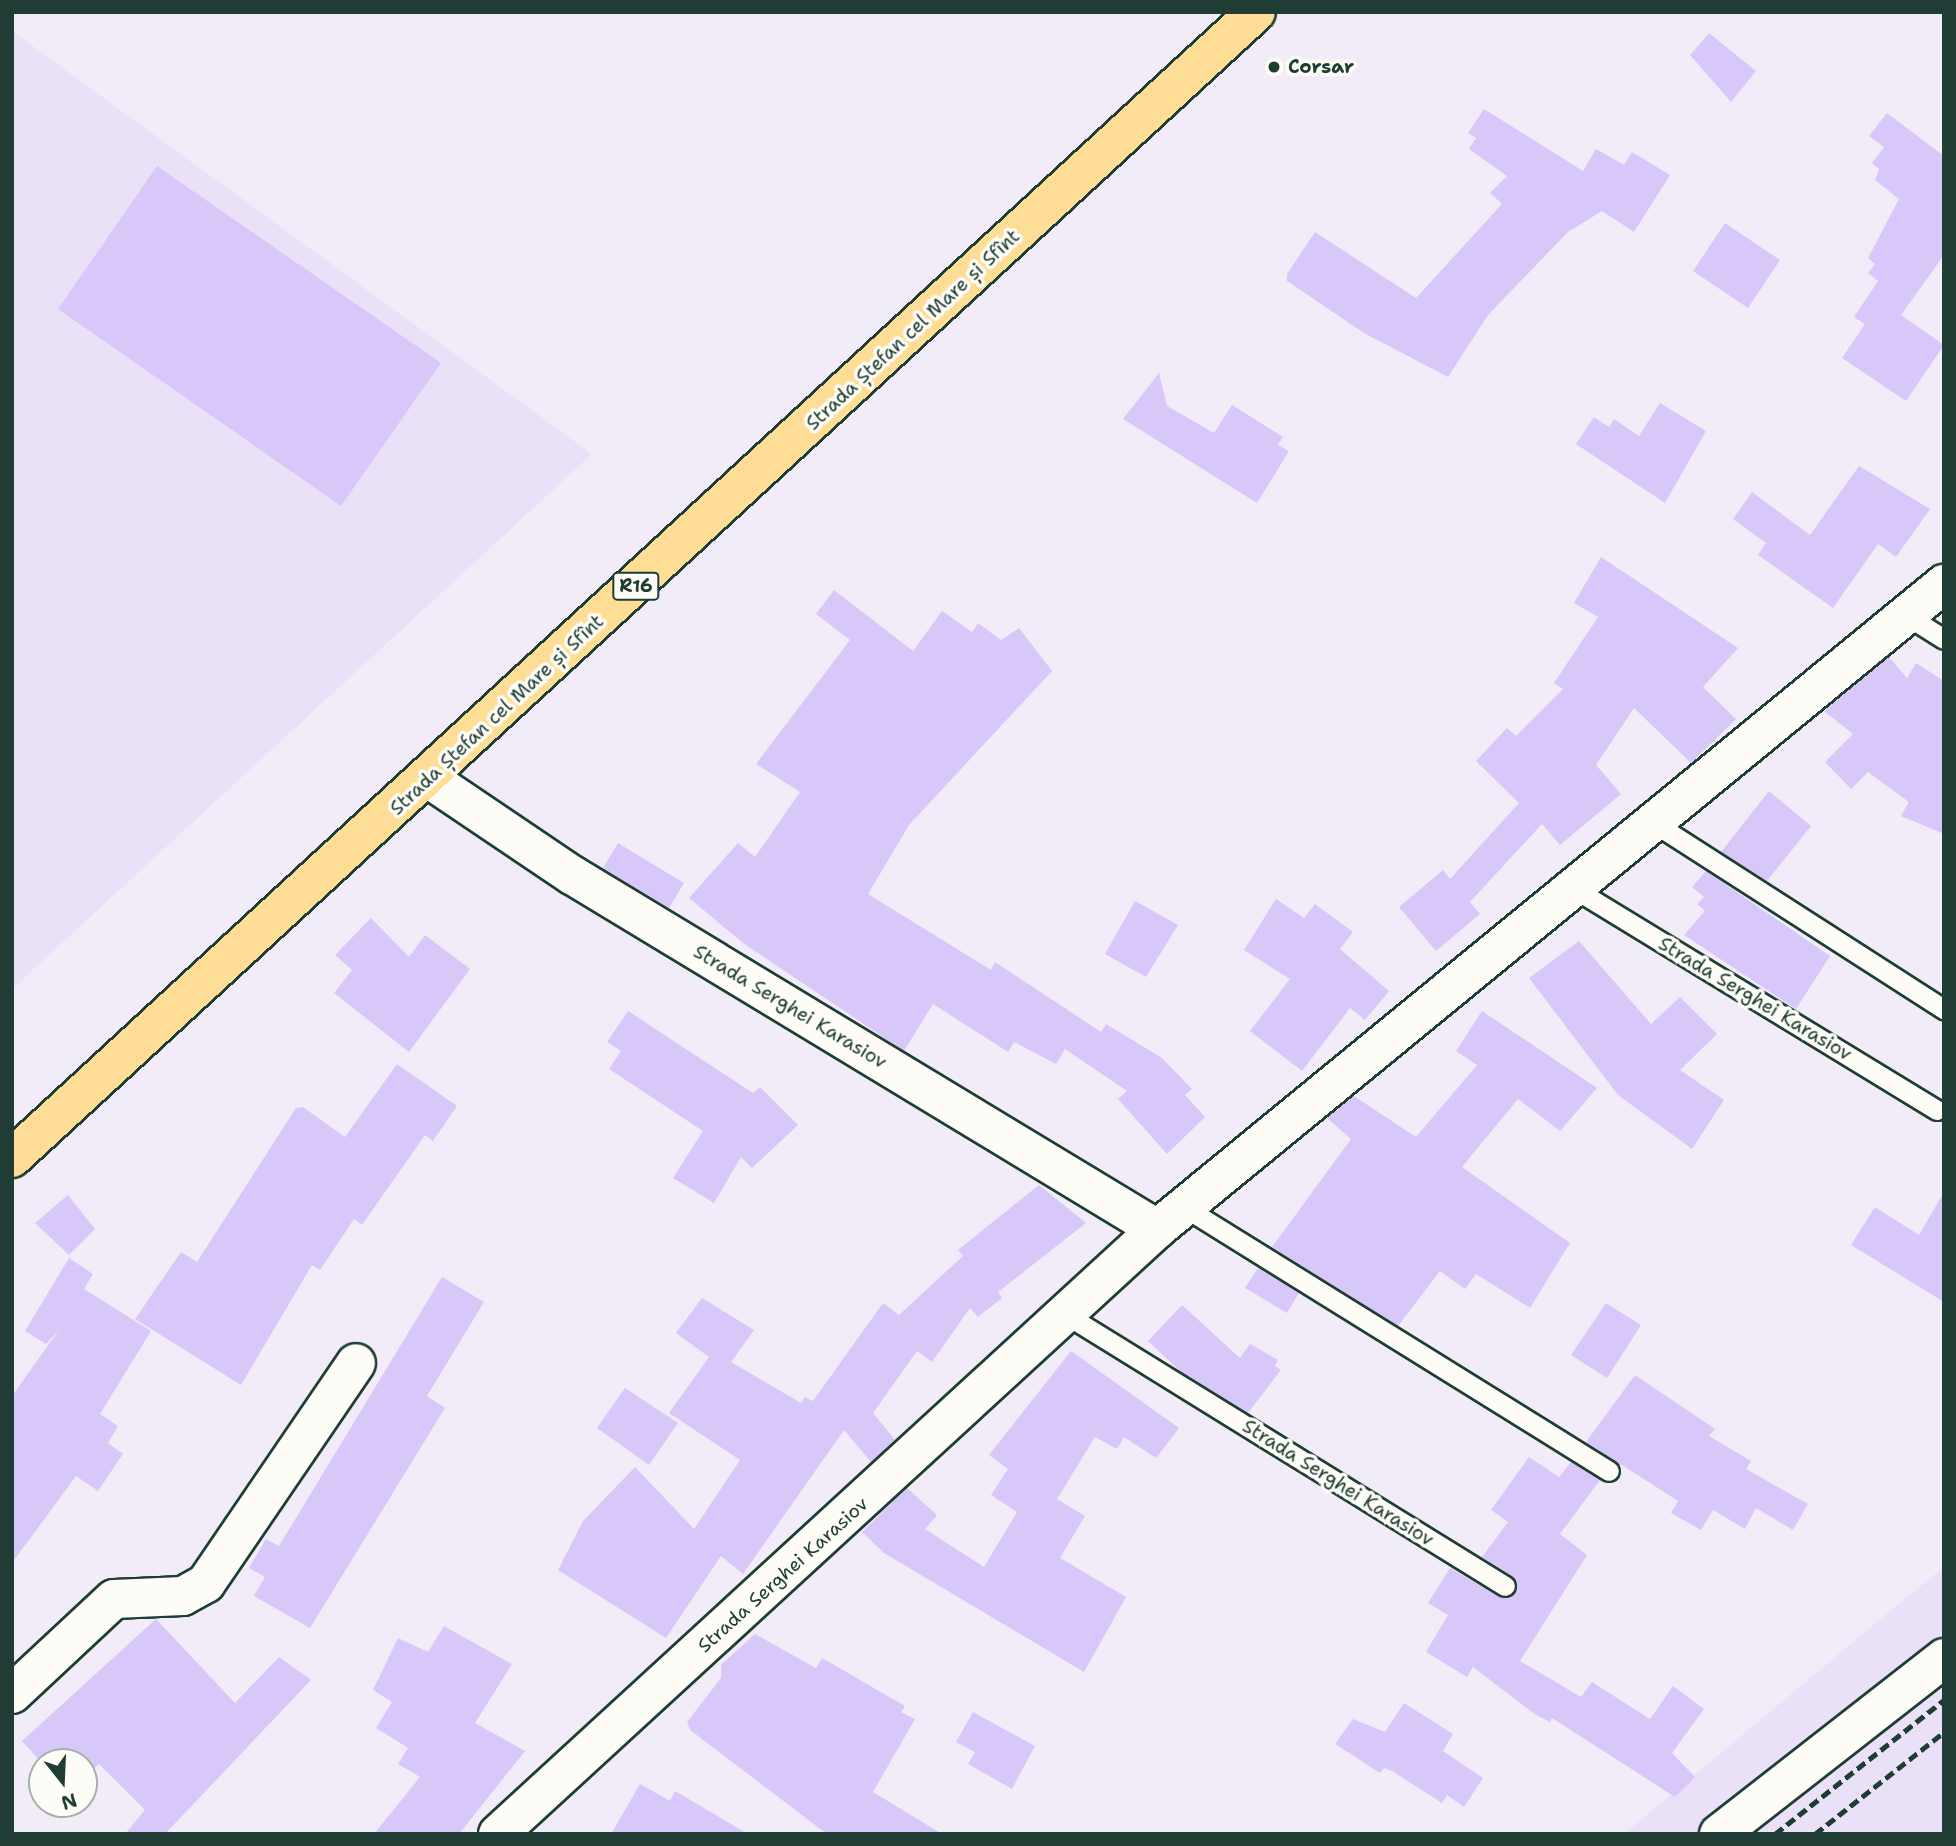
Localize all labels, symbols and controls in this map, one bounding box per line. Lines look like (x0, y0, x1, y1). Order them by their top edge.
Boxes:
place label: Corsar (1288, 56, 1354, 78)
marker: Corsar (1266, 59, 1282, 75)
street label: Strada Ștefan cel Mare și Sfînt (801, 225, 1025, 435)
road number: R16 (612, 572, 660, 600)
street label: Strada Ștefan cel Mare și Sfînt (385, 610, 609, 820)
street label: Strada Serghei Karasiov (1654, 932, 1856, 1066)
street label: Strada Serghei Karasiov (689, 940, 891, 1074)
street label: Strada Serghei Karasiov (1238, 1415, 1438, 1551)
street label: Strada Serghei Karasiov (693, 1493, 873, 1657)
north arrow (28, 1748, 98, 1818)
text: N (58, 1787, 80, 1816)

